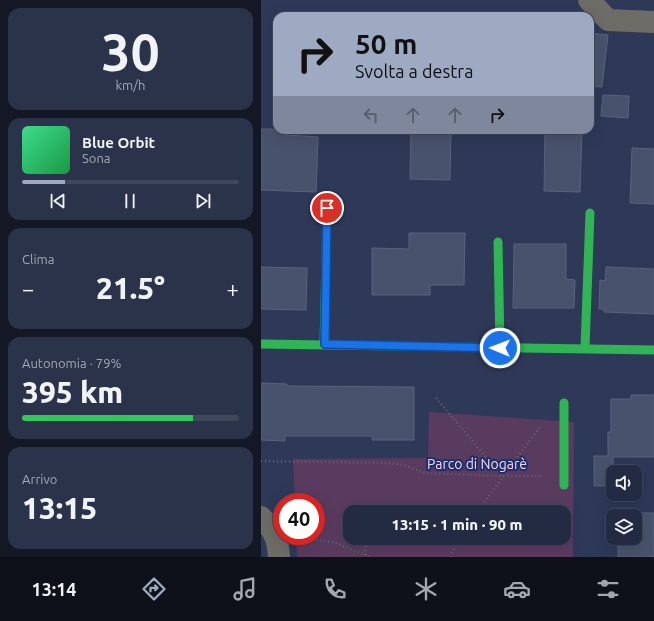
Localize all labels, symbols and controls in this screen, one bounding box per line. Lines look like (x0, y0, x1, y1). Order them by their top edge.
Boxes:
text: 30 (101, 23, 160, 81)
icon: right (289, 28, 341, 80)
text: 50 m (355, 28, 417, 59)
text: Svolta a destra (355, 61, 473, 81)
text: km/h (115, 78, 146, 92)
icon: left (360, 104, 382, 126)
icon: ahead (402, 104, 424, 126)
icon: ahead (444, 104, 466, 126)
icon: right (486, 104, 508, 126)
text: Blue Orbit (82, 134, 155, 151)
text: Sona (82, 151, 111, 165)
icon: previous (47, 190, 69, 212)
icon: pause (119, 190, 141, 212)
icon: next (192, 190, 214, 212)
pin (310, 191, 344, 225)
icon: arrive (316, 197, 338, 219)
text: Clima (22, 252, 54, 266)
text: 21.5° (96, 271, 165, 305)
text: − (22, 276, 34, 301)
text: + (227, 276, 239, 301)
position arrow (479, 327, 521, 369)
text: Autonomia · 79% (22, 356, 121, 370)
text: 395 km (22, 375, 123, 409)
park label: Parco di Nogarè (427, 456, 527, 472)
map controls (606, 465, 642, 545)
button: sound (606, 465, 642, 501)
text: Arrivo (22, 472, 57, 486)
text: 13:15 (22, 491, 97, 525)
speed limit sign: 40 (273, 493, 325, 545)
button: layers (606, 509, 642, 545)
text: 13:15 · 1 min · 90 m (392, 516, 522, 533)
icon: directions (140, 575, 168, 603)
icon: music (231, 575, 259, 603)
icon: phone (321, 575, 349, 603)
icon: climate (412, 575, 440, 603)
icon: car (503, 575, 531, 603)
icon: filters (594, 575, 622, 603)
text: 13:14 (31, 579, 77, 599)

